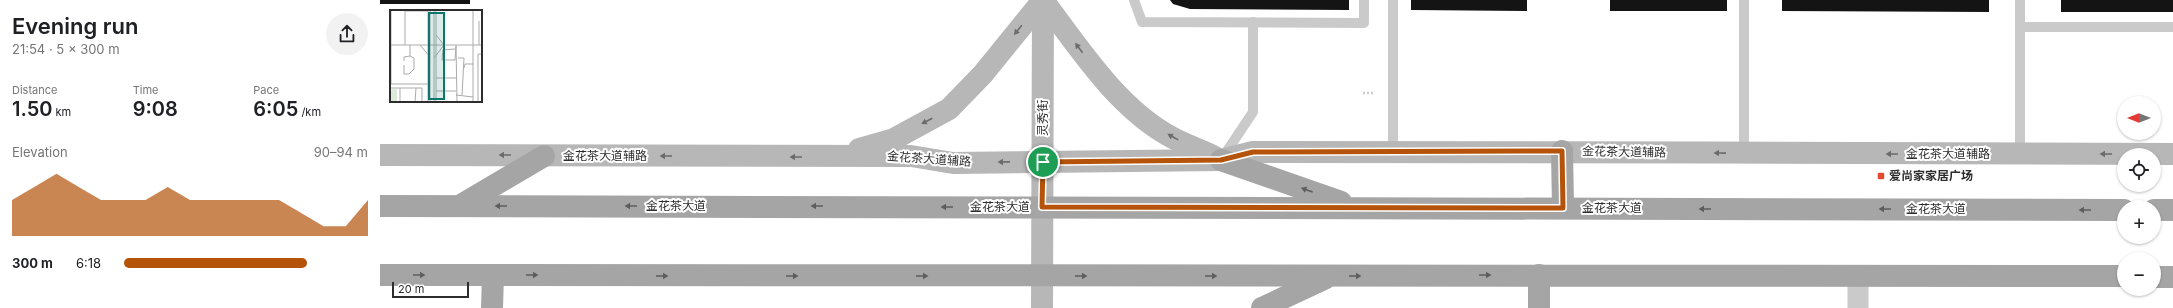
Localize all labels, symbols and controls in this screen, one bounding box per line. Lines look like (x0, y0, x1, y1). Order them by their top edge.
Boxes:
inset map (390, 10, 482, 102)
text: Evening run (12, 13, 138, 39)
button: share (326, 13, 368, 55)
one-way arrow (1014, 25, 1023, 36)
text: 21:54 · 5 × 300 m (12, 41, 120, 57)
one-way arrow (1075, 43, 1084, 54)
text: Distance (12, 83, 57, 97)
text: Time (133, 83, 158, 97)
text: Pace (253, 83, 279, 97)
north arrow (2117, 96, 2161, 140)
map controls (2117, 96, 2161, 296)
text: 1.50 (12, 97, 52, 121)
text: 9:08 (133, 97, 178, 121)
text: 6:05 (253, 97, 298, 121)
street label: 灵秀街 (1035, 100, 1050, 136)
text: km (52, 105, 71, 119)
text: /km (298, 105, 321, 119)
one-way arrow (921, 118, 933, 124)
one-way arrow (1167, 134, 1179, 140)
street label: 金花茶大道辅路 (1582, 143, 1666, 160)
text: Elevation (12, 144, 68, 160)
text: 90–94 m (314, 144, 368, 160)
pin (1026, 145, 1060, 179)
street label: 金花茶大道辅路 (1906, 146, 1990, 161)
street label: 金花茶大道辅路 (563, 148, 647, 163)
street label: 金花茶大道辅路 (887, 148, 971, 169)
button: locate (2117, 148, 2161, 192)
one-way arrow (1713, 150, 1726, 156)
icon: arrive (1032, 151, 1054, 173)
one-way arrow (1885, 151, 1898, 157)
one-way arrow (2099, 151, 2112, 157)
one-way arrow (498, 152, 511, 158)
one-way arrow (659, 153, 672, 159)
one-way arrow (789, 154, 802, 160)
one-way arrow (997, 159, 1010, 165)
place label: 爱尚家家居广场 (1889, 168, 1973, 183)
marker: 爱尚家家居广场 (1876, 171, 1886, 181)
one-way arrow (1301, 187, 1313, 193)
street label: 金花茶大道 (646, 198, 706, 213)
street label: 金花茶大道 (970, 199, 1030, 214)
street label: 金花茶大道 (1582, 200, 1642, 215)
button: + (2117, 200, 2161, 244)
street label: 金花茶大道 (1906, 201, 1966, 216)
one-way arrow (494, 203, 507, 209)
one-way arrow (624, 203, 637, 209)
one-way arrow (810, 203, 823, 209)
one-way arrow (940, 204, 953, 210)
one-way arrow (1698, 206, 1711, 212)
one-way arrow (1878, 206, 1891, 212)
one-way arrow (2078, 207, 2091, 213)
button: − (2117, 252, 2161, 296)
text: 300 m (12, 255, 53, 271)
text: 6:18 (76, 255, 101, 271)
one-way arrow (413, 272, 426, 278)
one-way arrow (526, 272, 539, 278)
one-way arrow (1479, 272, 1492, 278)
one-way arrow (656, 273, 669, 279)
one-way arrow (786, 273, 799, 279)
one-way arrow (916, 273, 929, 279)
one-way arrow (1075, 273, 1088, 279)
one-way arrow (1205, 273, 1218, 279)
one-way arrow (1349, 273, 1362, 279)
scale bar (392, 280, 469, 299)
text: 20 m (398, 282, 424, 296)

